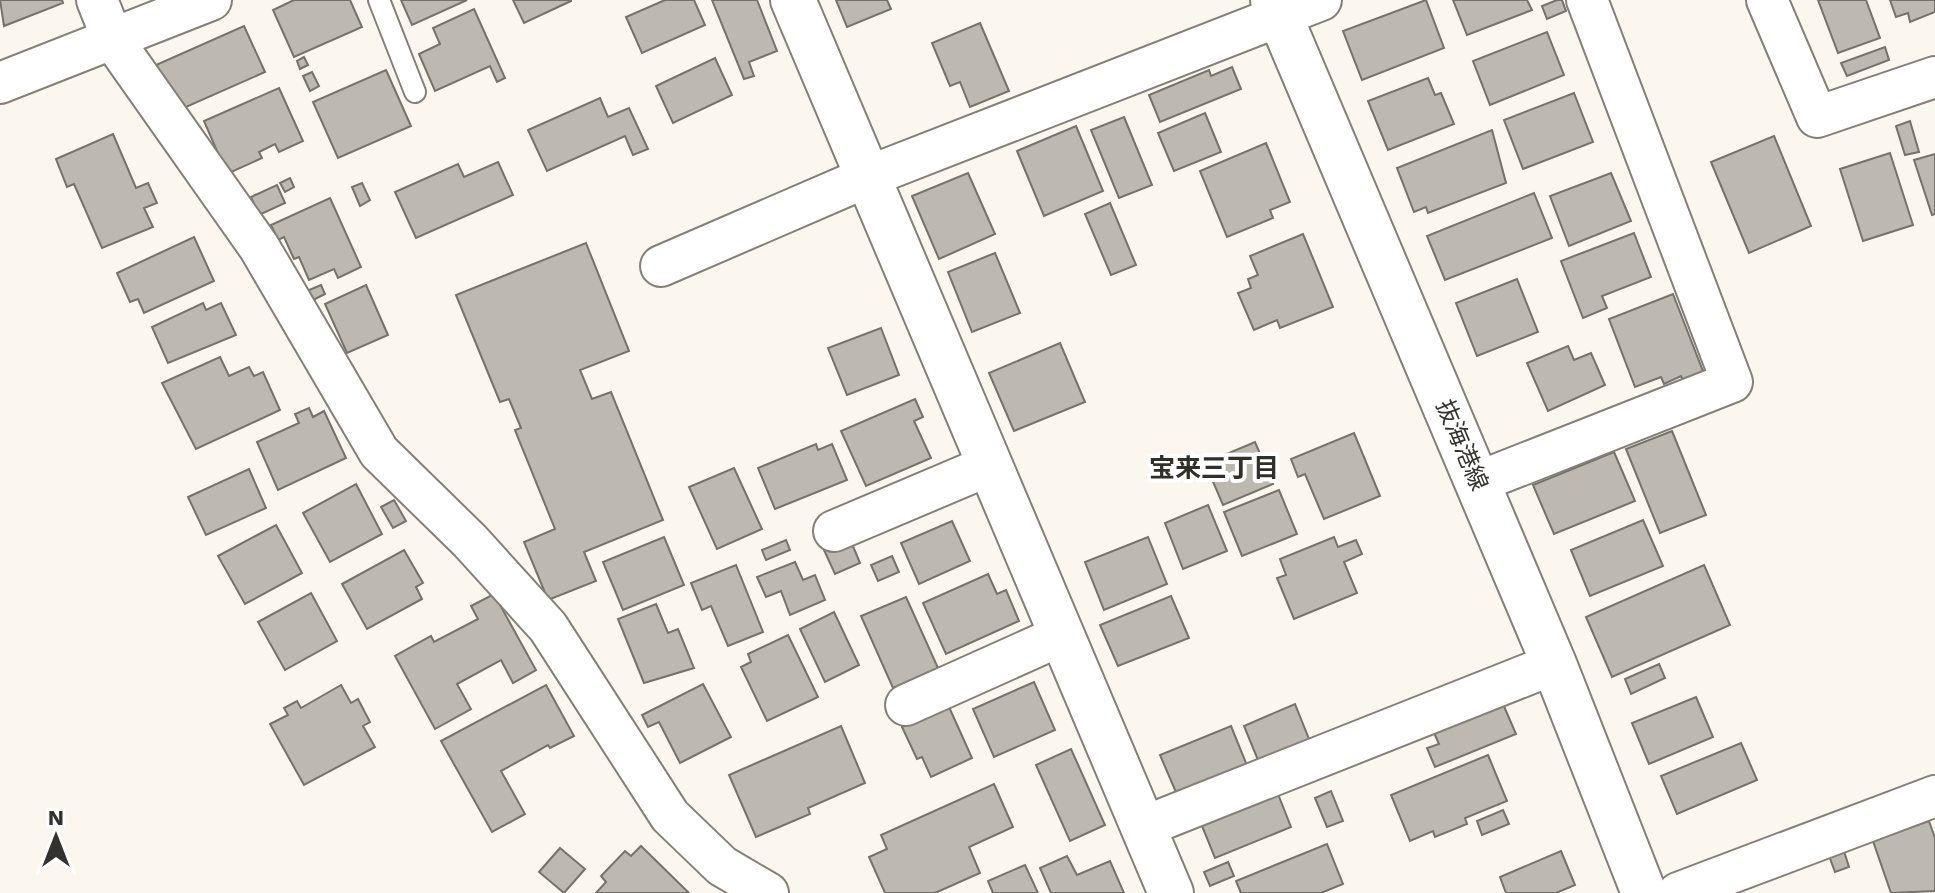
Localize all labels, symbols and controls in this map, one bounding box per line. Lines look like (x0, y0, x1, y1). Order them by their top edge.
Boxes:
street label: 抜海港線 (1430, 395, 1494, 495)
district label: 宝来三丁目 (1149, 453, 1279, 483)
north arrow (16, 797, 96, 877)
text: N (48, 805, 64, 830)

